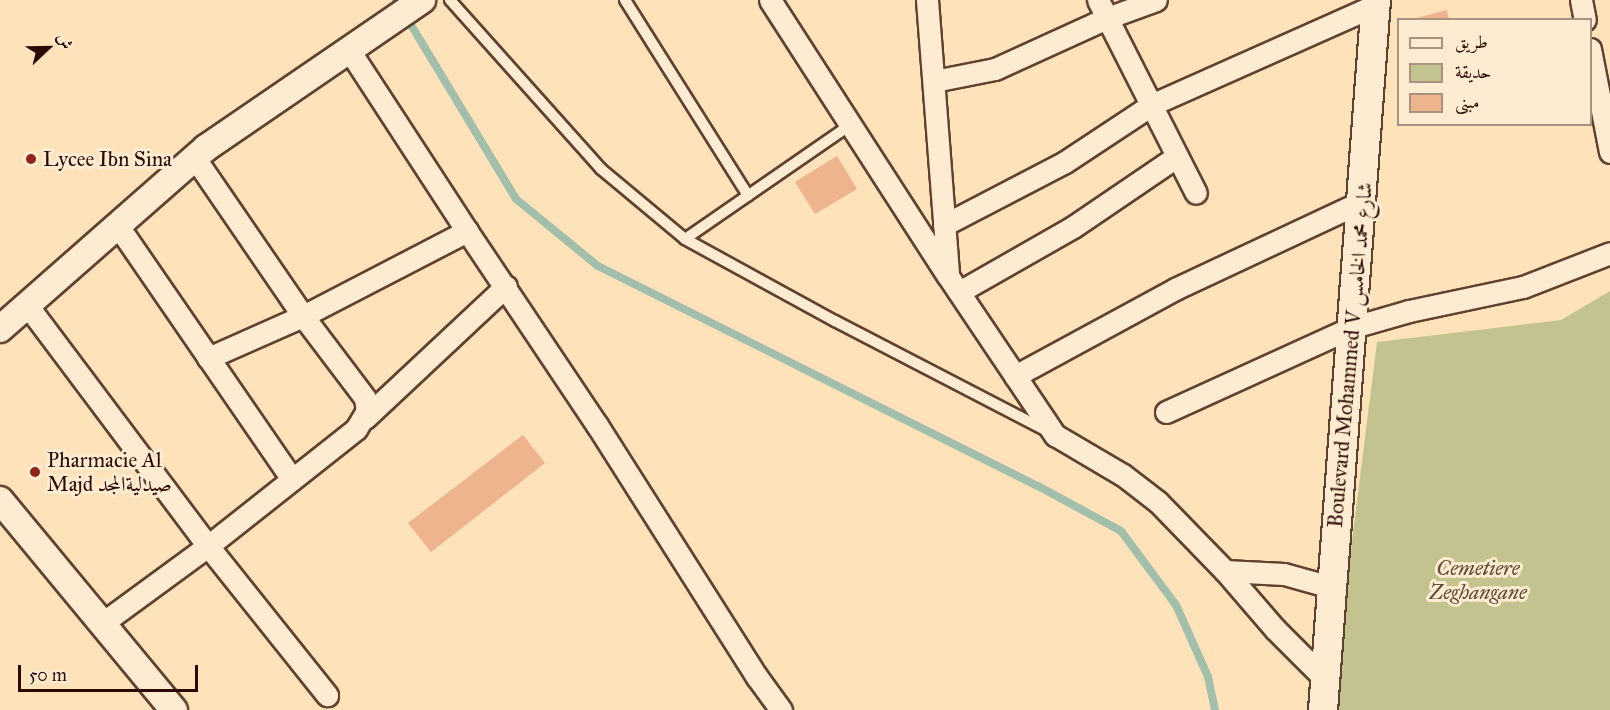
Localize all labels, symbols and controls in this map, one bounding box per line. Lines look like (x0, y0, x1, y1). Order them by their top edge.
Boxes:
north arrow (18, 18, 78, 78)
legend (1397, 18, 1592, 126)
text: ش (53, 30, 77, 52)
text: طريق (1455, 31, 1488, 53)
text: حديقة (1455, 61, 1491, 83)
text: مبنى (1455, 91, 1480, 113)
place label: Lycee Ibn Sina (43, 146, 172, 172)
marker: Lycee Ibn Sina (24, 152, 38, 166)
street label: Boulevard Mohammed V شارع محمد الخامس (1322, 181, 1378, 529)
place label: Pharmacie Al Majd صيدليةالمجد (47, 447, 172, 497)
marker: Pharmacie Al Majd صيدليةالمجد (28, 465, 42, 479)
park label: Cemetiere Zeghangane (1429, 555, 1527, 605)
scale bar (21, 653, 201, 691)
text: 50 m (29, 664, 67, 686)

